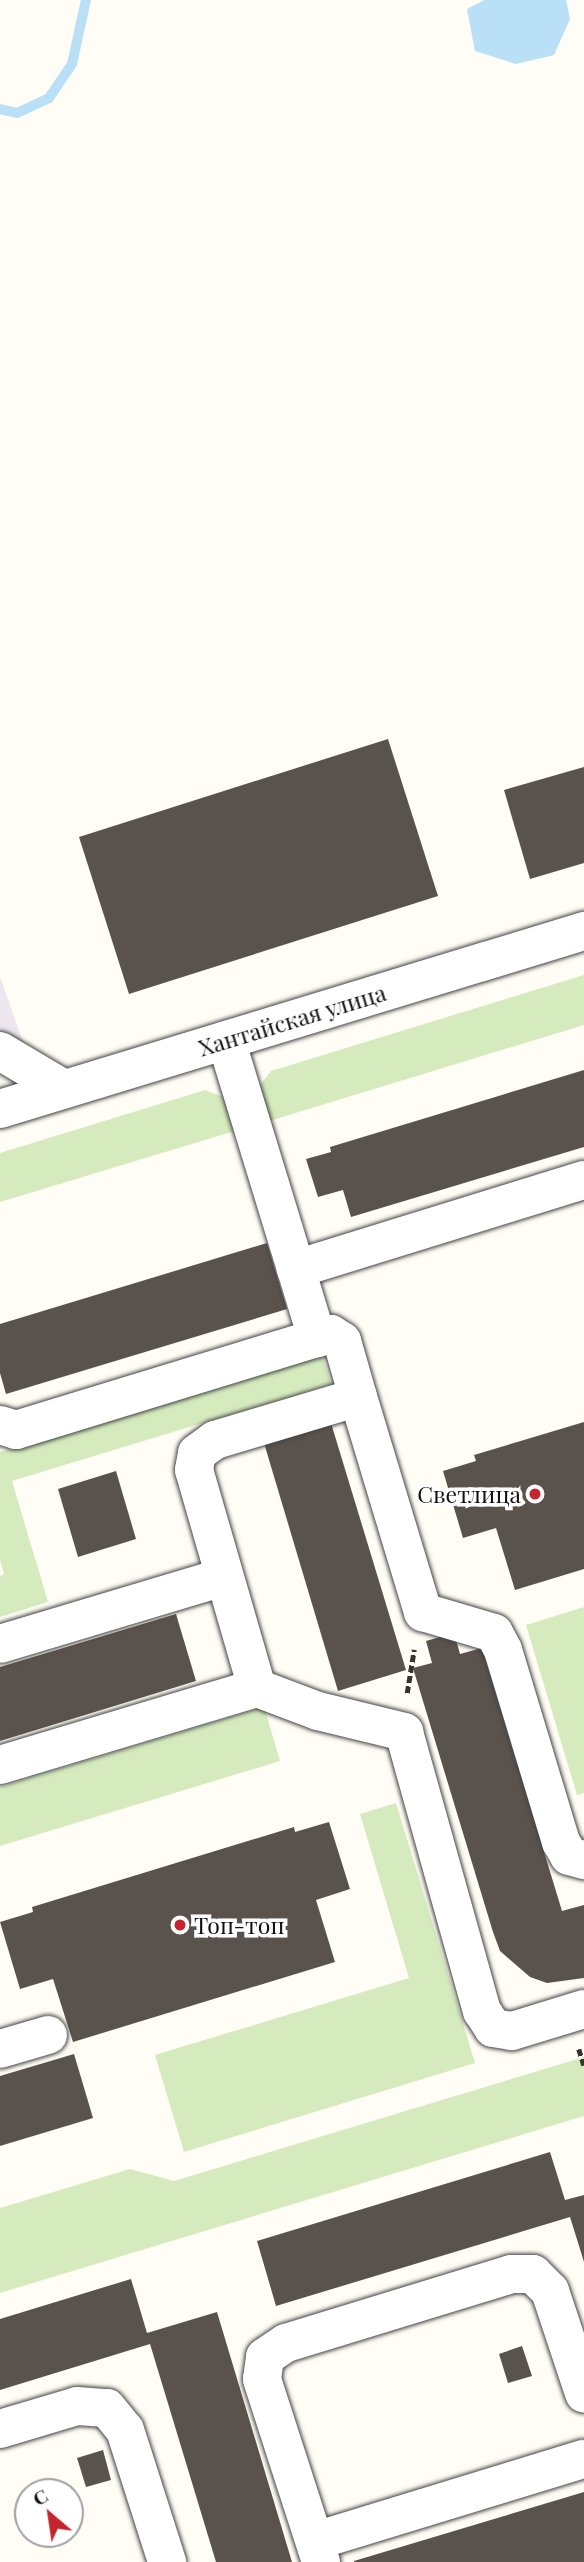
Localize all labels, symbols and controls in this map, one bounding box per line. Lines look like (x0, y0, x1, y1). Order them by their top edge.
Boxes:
street label: Хантайская улица (195, 978, 389, 1062)
place label: Светлица (417, 1480, 521, 1508)
marker: Светлица (527, 1486, 543, 1502)
place label: Топ-топ (194, 1911, 284, 1939)
marker: Топ-топ (172, 1917, 188, 1933)
north arrow (14, 2478, 84, 2548)
text: С (28, 2482, 52, 2511)

